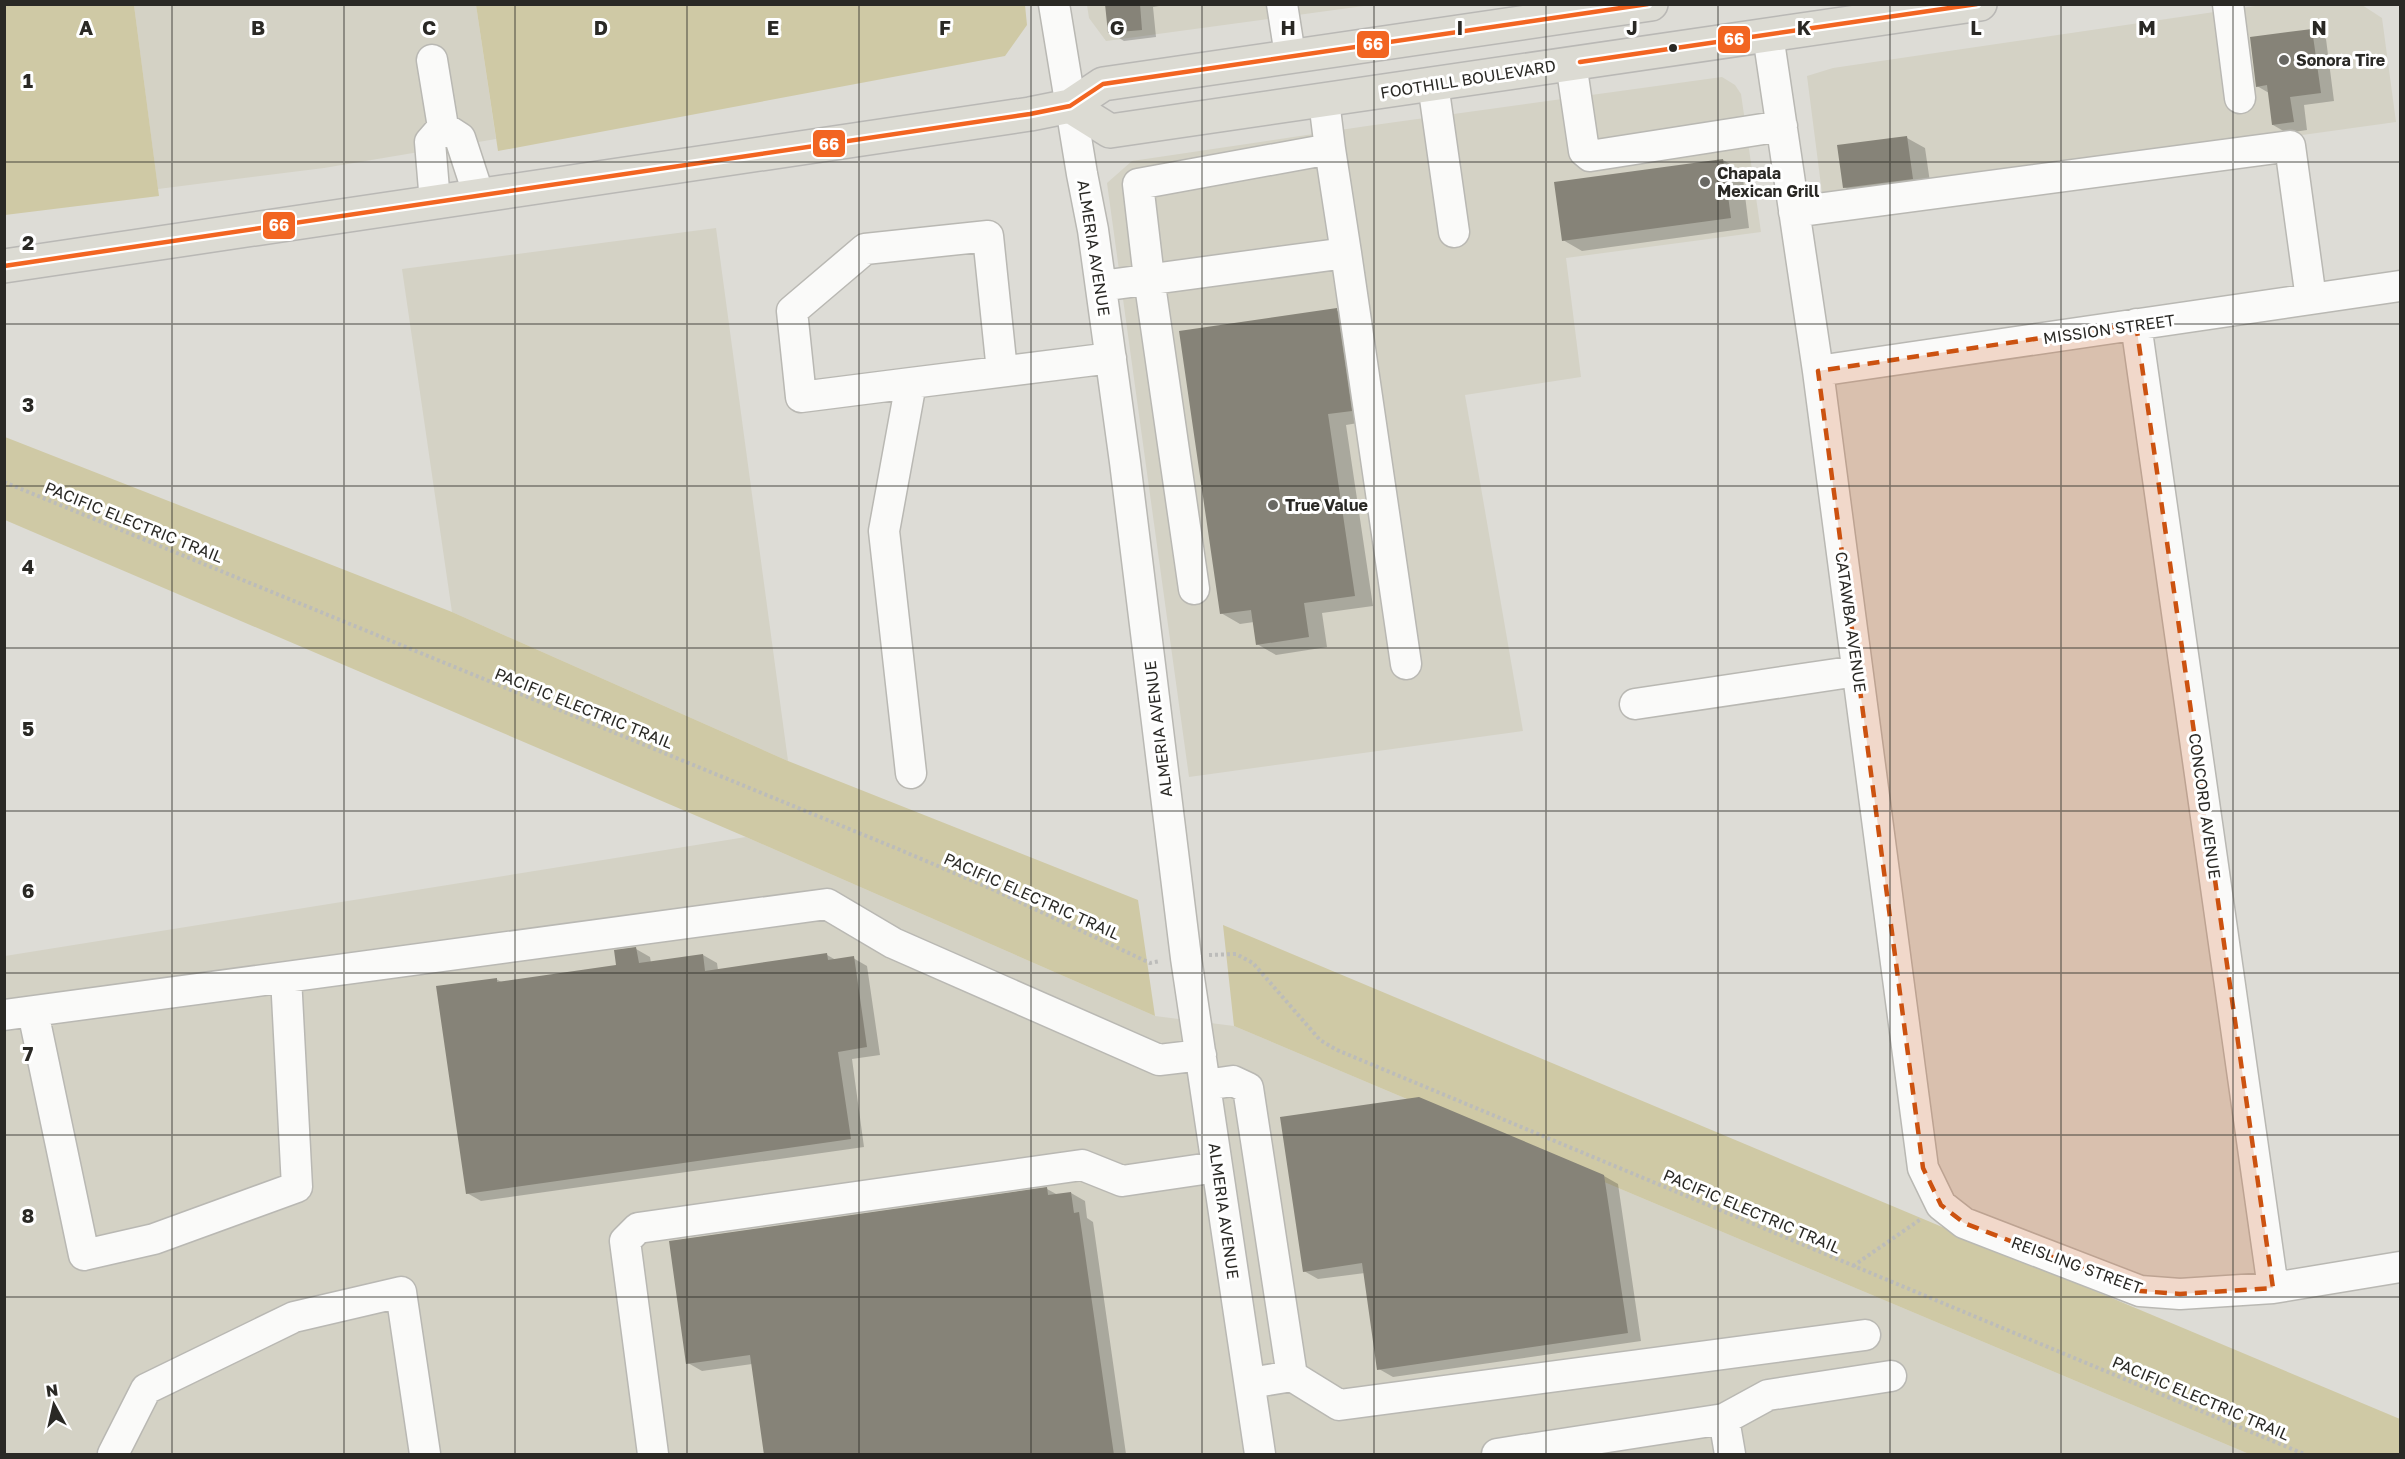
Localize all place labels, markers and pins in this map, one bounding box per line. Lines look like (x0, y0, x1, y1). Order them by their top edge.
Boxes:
unlabelled marker (1667, 42, 1679, 54)
place label: Sonora Tire (2296, 50, 2385, 70)
marker: Sonora Tire (2277, 53, 2291, 67)
place label: Chapala Mexican Grill (1717, 163, 1820, 201)
marker: Chapala Mexican Grill (1698, 175, 1712, 189)
place label: True Value (1285, 495, 1368, 515)
marker: True Value (1266, 498, 1280, 512)

